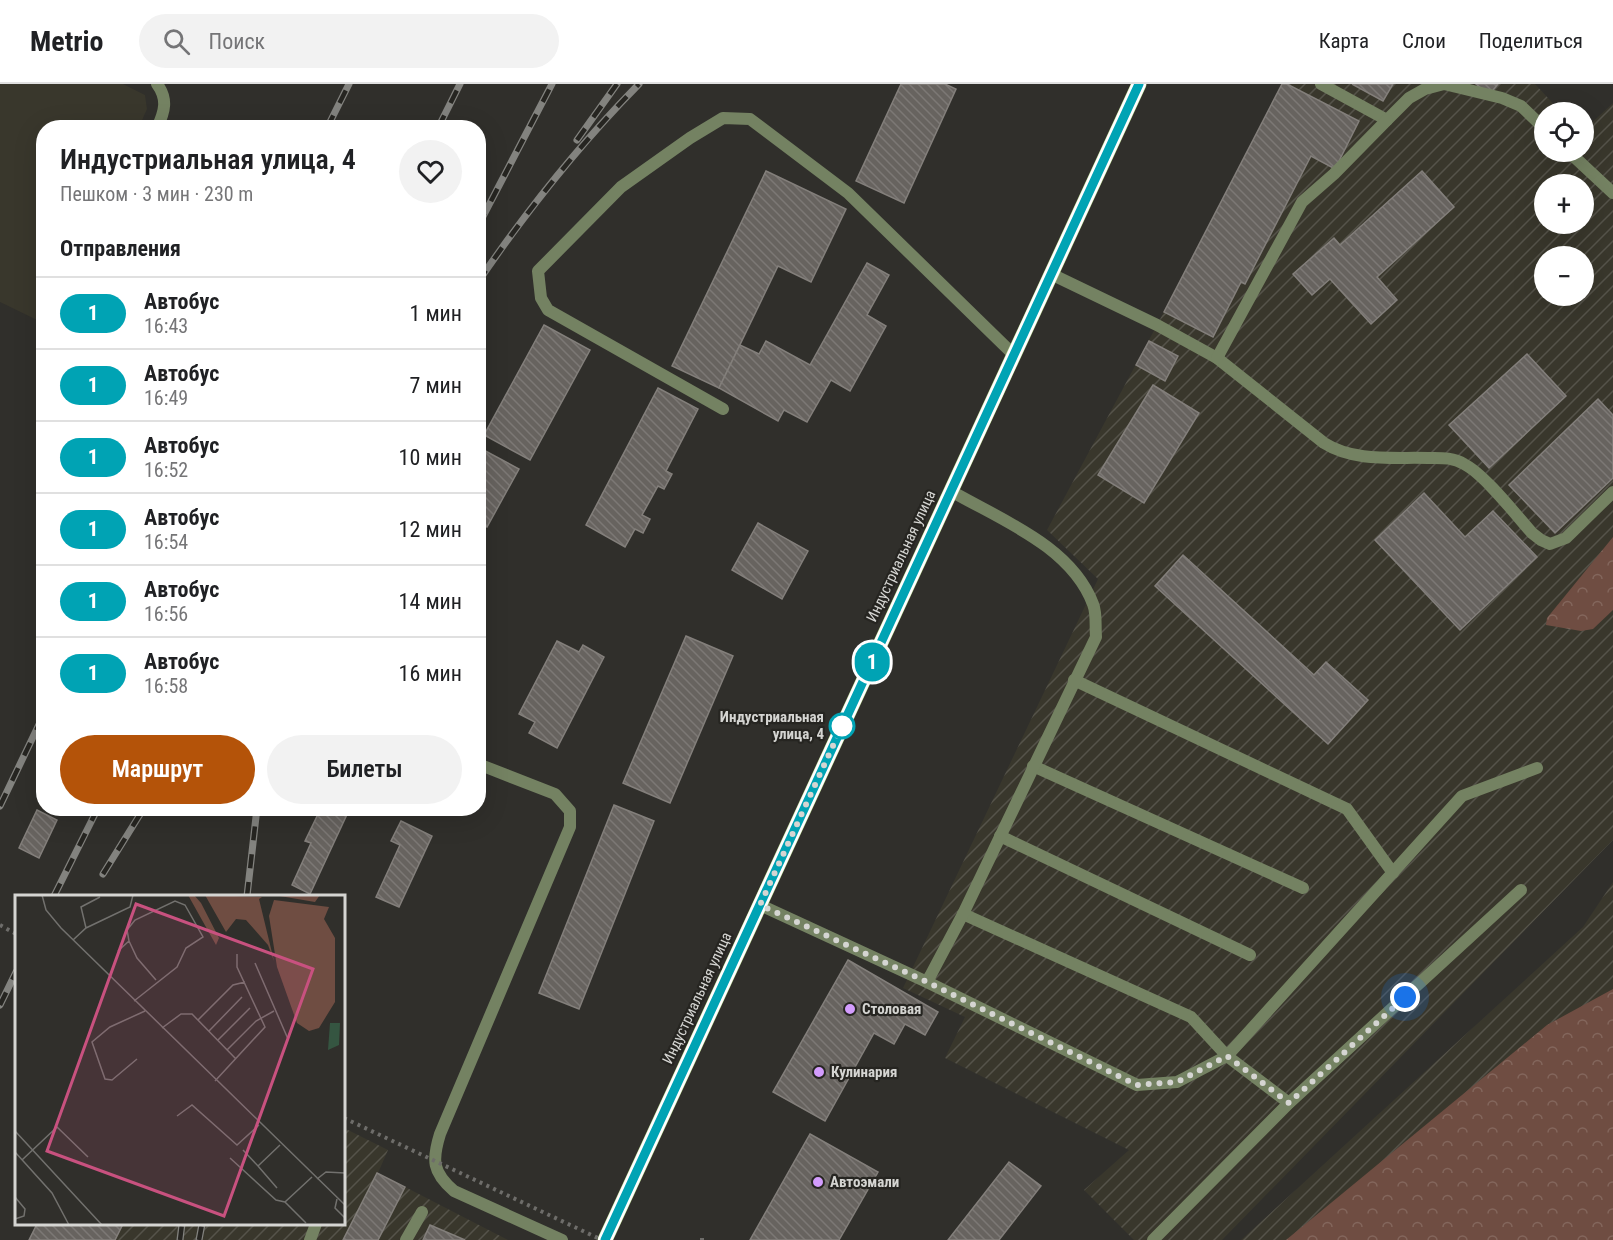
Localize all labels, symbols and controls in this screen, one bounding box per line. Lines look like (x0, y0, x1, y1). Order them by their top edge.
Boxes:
search box (139, 14, 559, 68)
text: Metrio (30, 25, 103, 58)
icon: search (160, 25, 193, 58)
text: Поиск (208, 29, 265, 54)
text: Карта (1319, 29, 1369, 53)
text: Слои (1402, 29, 1446, 53)
text: Поделиться (1479, 29, 1583, 53)
map controls (1534, 102, 1594, 306)
button: locate (1534, 102, 1594, 162)
button: heart (399, 140, 462, 203)
text: Индустриальная улица, 4 (60, 143, 356, 176)
button: + (1534, 174, 1594, 234)
text: Пешком · 3 мин · 230 m (60, 182, 253, 206)
text: Отправления (60, 236, 181, 261)
button: − (1534, 246, 1594, 306)
text: Автобус (144, 289, 219, 314)
text: 1 (88, 301, 98, 325)
text: 1 мин (409, 301, 462, 326)
text: 16:43 (144, 314, 188, 338)
text: Автобус (144, 361, 219, 386)
text: 1 (88, 373, 98, 397)
text: 7 мин (409, 373, 462, 398)
text: 16:49 (144, 386, 188, 410)
text: Автобус (144, 433, 219, 458)
text: 1 (88, 445, 98, 469)
text: 10 мин (399, 445, 462, 470)
text: 16:52 (144, 458, 188, 482)
street label: Индустриальная улица (863, 487, 939, 625)
text: Автобус (144, 505, 219, 530)
text: 1 (88, 517, 98, 541)
text: 12 мин (399, 517, 462, 542)
text: 16:54 (144, 530, 188, 554)
text: Автобус (144, 577, 219, 602)
text: 1 (88, 589, 98, 613)
text: 14 мин (399, 589, 462, 614)
text: 16:56 (144, 602, 188, 626)
line badge: 1 (852, 642, 892, 682)
text: Автобус (144, 649, 219, 674)
text: 1 (867, 650, 877, 674)
text: 1 (88, 661, 98, 685)
text: 16 мин (399, 661, 462, 686)
text: 16:58 (144, 674, 188, 698)
place label: Индустриальная улица, 4 (720, 708, 824, 743)
marker: Индустриальная улица, 4 (829, 713, 855, 739)
button: Маршрут (60, 735, 255, 804)
button: Билеты (267, 735, 462, 804)
inset map (15, 895, 345, 1225)
street label: Индустриальная улица (659, 929, 735, 1067)
your location (1390, 982, 1420, 1012)
place label: Столовая (862, 1000, 921, 1018)
marker: Столовая (843, 1002, 857, 1016)
place label: Кулинария (831, 1063, 897, 1081)
marker: Кулинария (812, 1065, 826, 1079)
place label: Автоэмали (830, 1173, 899, 1191)
marker: Автоэмали (811, 1175, 825, 1189)

